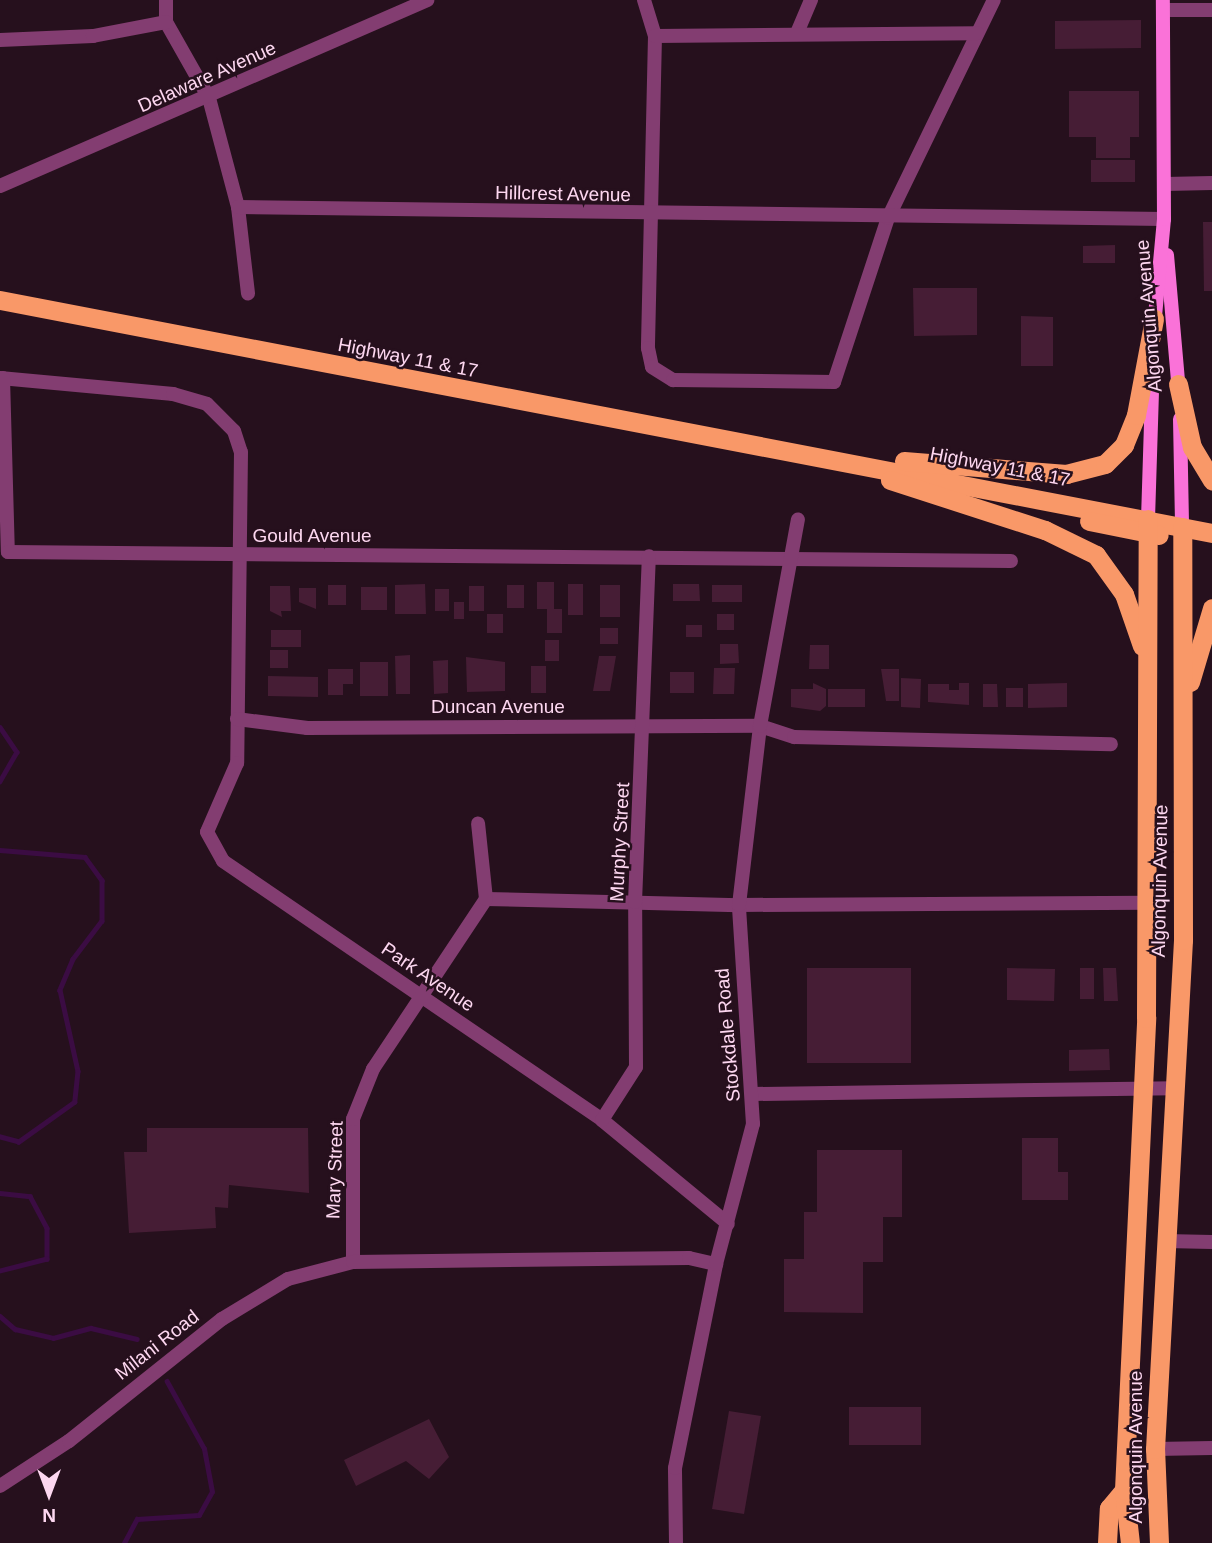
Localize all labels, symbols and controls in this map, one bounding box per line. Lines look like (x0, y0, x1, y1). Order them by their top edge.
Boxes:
street label: Delaware Avenue (134, 36, 280, 118)
street label: Hillcrest Avenue (494, 181, 632, 207)
street label: Algonquin Avenue (1131, 238, 1167, 394)
street label: Highway 11 & 17 (336, 333, 480, 383)
street label: Highway 11 & 17 (928, 442, 1072, 492)
street label: Gould Avenue (252, 525, 372, 547)
street label: Duncan Avenue (431, 696, 565, 718)
street label: Murphy Street (605, 782, 635, 902)
street label: Algonquin Avenue (1147, 804, 1173, 958)
street label: Park Avenue (377, 937, 479, 1017)
street label: Stockdale Road (711, 967, 745, 1103)
street label: Mary Street (322, 1121, 348, 1219)
street label: Milani Road (110, 1305, 204, 1385)
street label: Algonquin Avenue (1125, 1370, 1147, 1524)
north arrow (14, 1459, 84, 1529)
text: N (42, 1505, 56, 1526)

